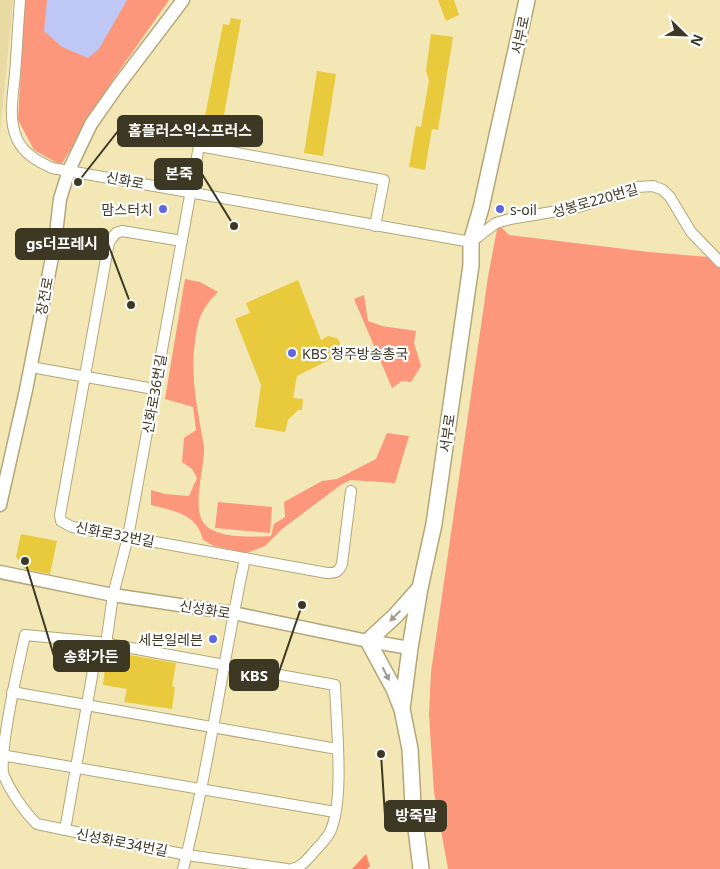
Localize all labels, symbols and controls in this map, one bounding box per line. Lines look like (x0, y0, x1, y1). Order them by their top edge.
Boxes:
north arrow (660, 10, 710, 60)
street label: 서부로 (507, 14, 533, 56)
text: N (686, 31, 708, 49)
callout: 홈플러스익스프러스 (118, 116, 262, 146)
text: 홈플러스익스프러스 (128, 120, 252, 140)
callout: 본죽 (155, 159, 202, 189)
text: 본죽 (165, 163, 193, 183)
street label: 신화로 (104, 167, 146, 193)
street label: 성봉로220번길 (550, 179, 640, 221)
place label: 맘스터치 (101, 200, 153, 219)
place label: s-oil (510, 200, 537, 219)
marker: 맘스터치 (157, 203, 169, 215)
marker: s-oil (494, 203, 506, 215)
callout: gs더프레시 (16, 229, 108, 259)
text: gs더프레시 (26, 233, 98, 253)
street label: 장전로 (31, 275, 57, 317)
place label: KBS 청주방송총국 (302, 344, 408, 363)
marker: KBS 청주방송총국 (286, 347, 298, 359)
street label: 신화로36번길 (138, 353, 170, 435)
street label: 서부로 (435, 412, 459, 453)
street label: 신화로32번길 (74, 517, 156, 551)
street label: 신성화로 (178, 596, 232, 622)
one-way arrow (389, 610, 401, 622)
place label: 세븐일레븐 (139, 630, 203, 649)
marker: 세븐일레븐 (207, 633, 219, 645)
callout: 송화가든 (54, 641, 129, 671)
text: 송화가든 (63, 646, 119, 666)
callout: KBS (230, 660, 278, 690)
text: KBS (240, 665, 268, 685)
one-way arrow (382, 667, 390, 681)
callout: 방죽말 (385, 801, 446, 831)
text: 방죽말 (395, 805, 437, 825)
street label: 신성화로34번길 (74, 824, 170, 860)

